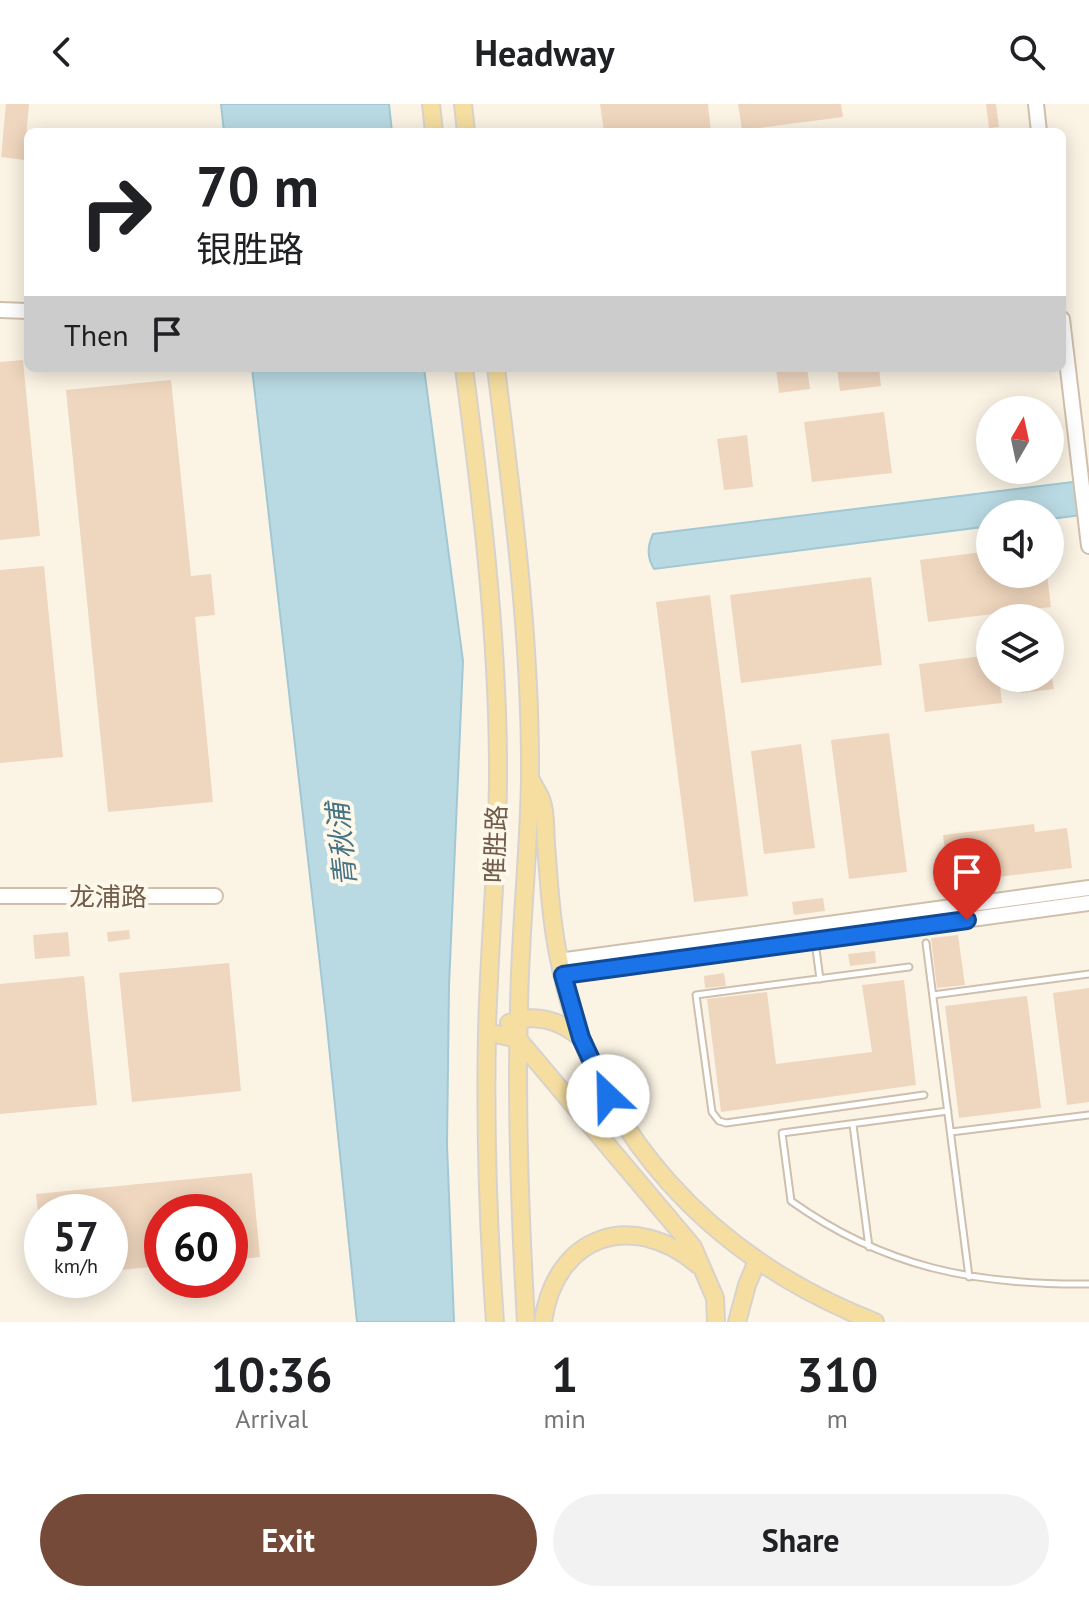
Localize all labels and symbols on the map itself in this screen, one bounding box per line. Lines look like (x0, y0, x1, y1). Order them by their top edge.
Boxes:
north arrow (976, 396, 1064, 484)
water label: 青秋浦 (318, 797, 364, 889)
street label: 唯胜路 (477, 804, 513, 884)
pin (933, 838, 1001, 920)
street label: 龙浦路 (69, 880, 147, 913)
position arrow (566, 1054, 650, 1138)
speed limit sign: 60 (144, 1194, 248, 1298)

